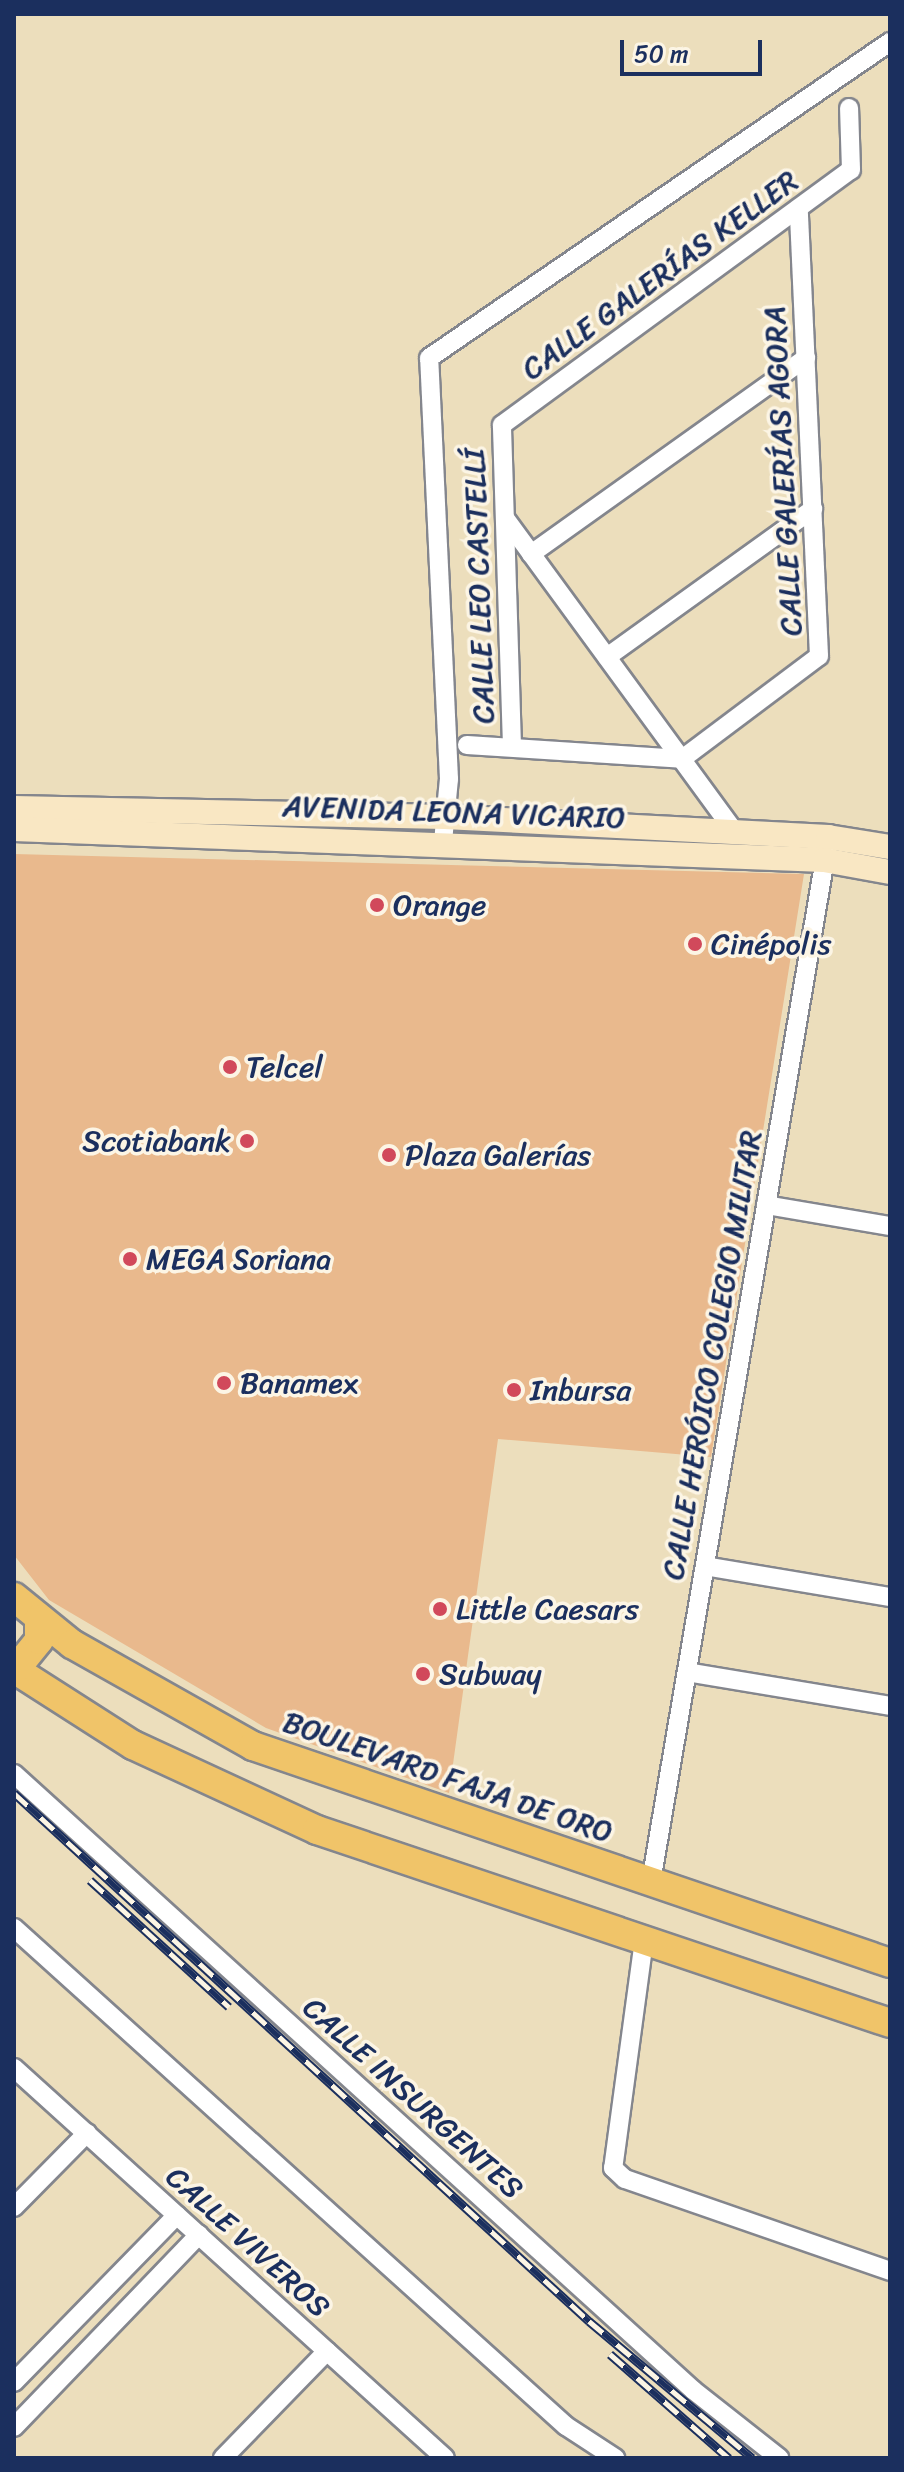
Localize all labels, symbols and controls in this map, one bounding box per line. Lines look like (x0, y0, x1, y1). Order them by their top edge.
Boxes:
scale bar (624, 24, 766, 74)
text: 50 m (634, 33, 689, 75)
street label: CALLE GALERÍAS KELLER (515, 163, 805, 387)
street label: CALLE GALERÍAS AGORA (756, 305, 810, 637)
street label: CALLE LEO CASTELLÍ (456, 447, 502, 725)
street label: AVENIDA LEONA VICARIO (282, 788, 626, 836)
place label: Orange (393, 887, 487, 923)
marker: Orange (368, 896, 386, 914)
place label: Cinépolis (711, 926, 831, 962)
marker: Cinépolis (686, 935, 704, 953)
place label: Telcel (246, 1049, 323, 1085)
marker: Telcel (221, 1058, 239, 1076)
place label: Scotiabank (82, 1123, 231, 1159)
street label: CALLE HERÓICO COLEGIO MILITAR (655, 1129, 769, 1581)
marker: Scotiabank (238, 1132, 256, 1150)
place label: Plaza Galerías (405, 1137, 590, 1173)
marker: Plaza Galerías (380, 1146, 398, 1164)
place label: MEGA Soriana (146, 1241, 334, 1277)
marker: MEGA Soriana (121, 1250, 139, 1268)
place label: Banamex (240, 1365, 358, 1401)
place label: Inbursa (530, 1372, 631, 1408)
marker: Banamex (215, 1374, 233, 1392)
marker: Inbursa (505, 1381, 523, 1399)
place label: Little Caesars (456, 1591, 637, 1627)
marker: Little Caesars (431, 1600, 449, 1618)
place label: Subway (439, 1656, 542, 1692)
marker: Subway (414, 1665, 432, 1683)
street label: BOULEVARD FAJA DE ORO (279, 1704, 617, 1850)
street label: CALLE INSURGENTES (295, 1989, 531, 2207)
street label: CALLE VIVEROS (158, 2158, 338, 2326)

